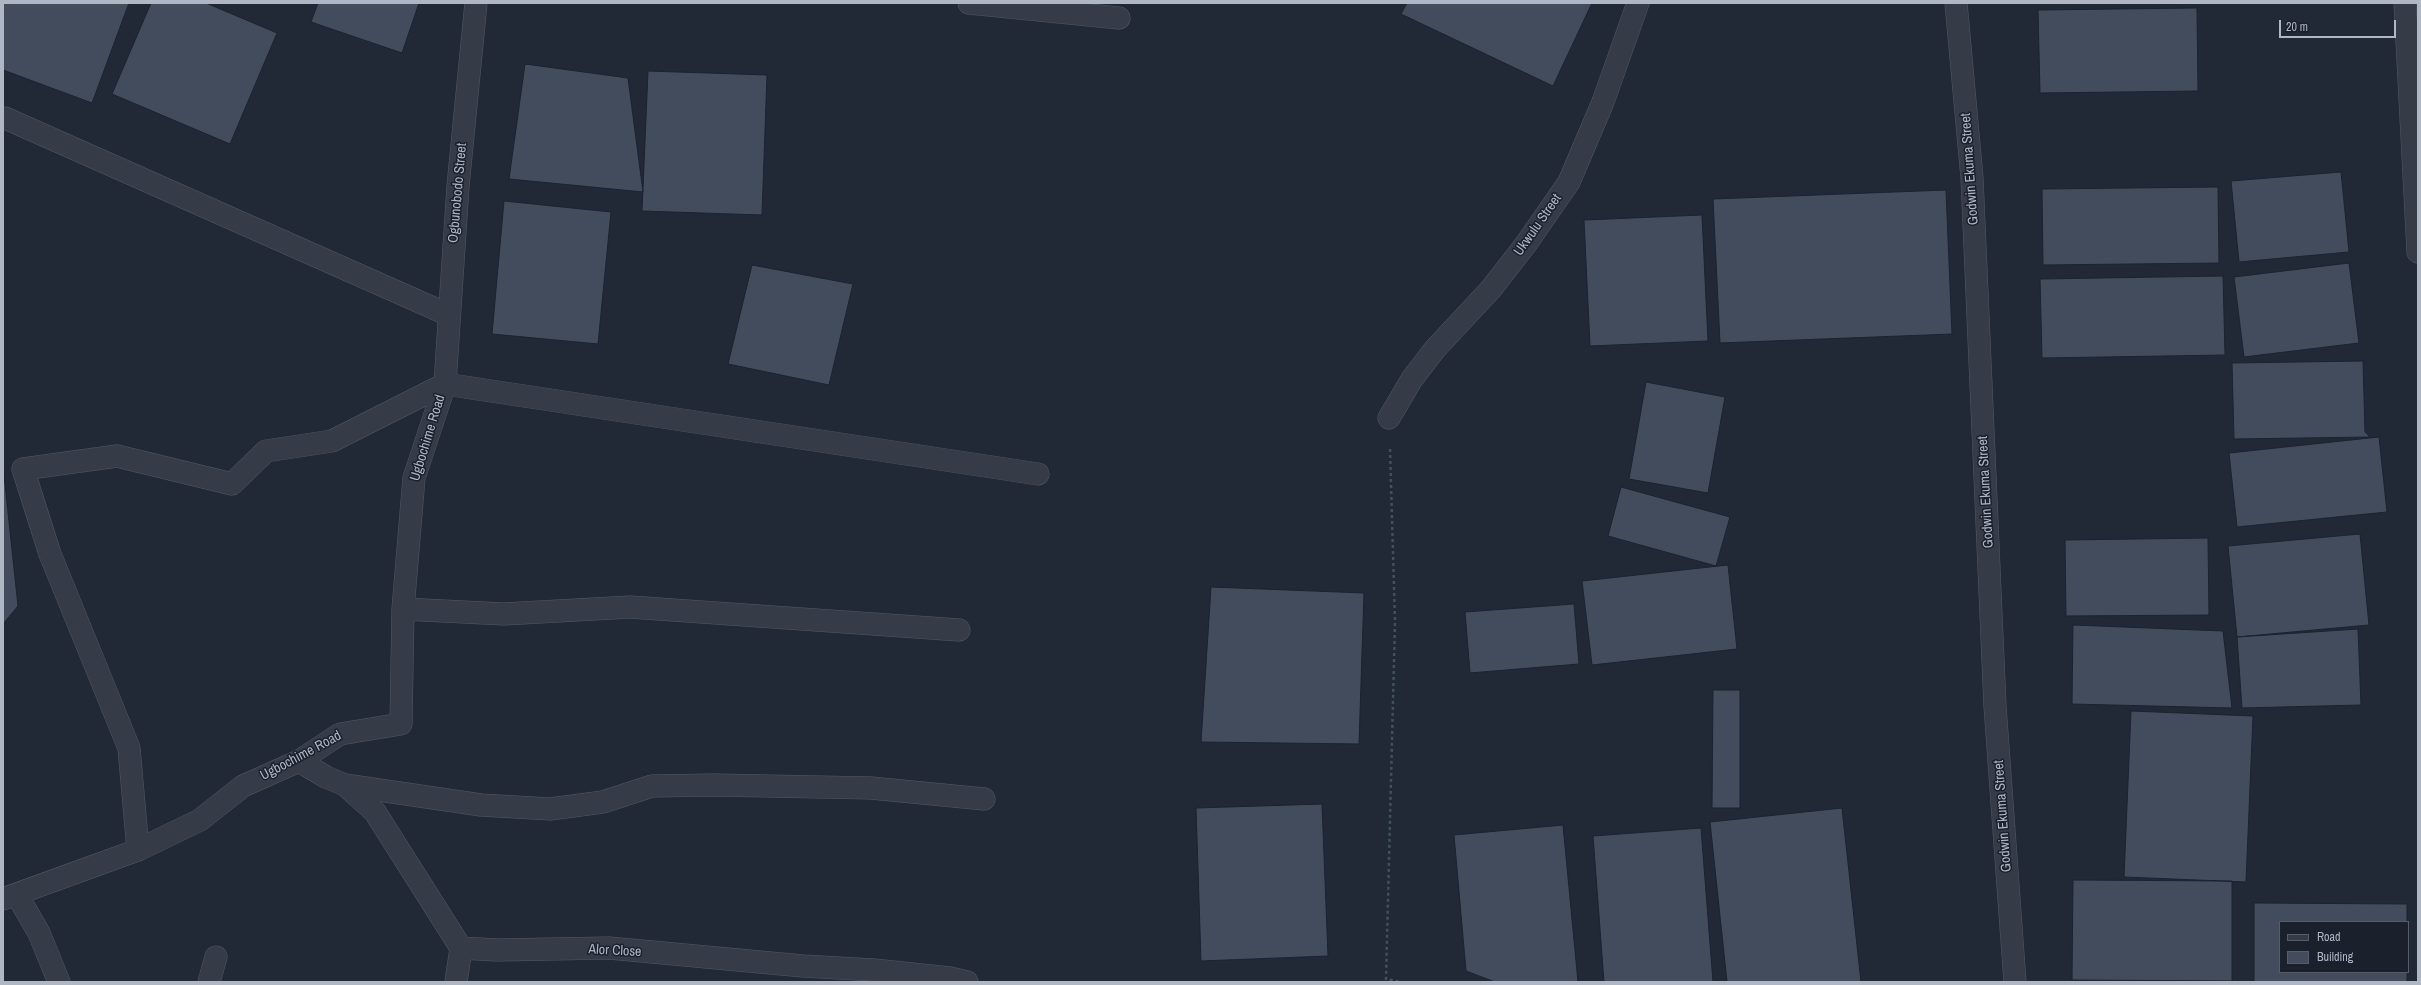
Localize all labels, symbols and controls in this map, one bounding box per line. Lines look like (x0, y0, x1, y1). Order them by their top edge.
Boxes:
scale bar (2281, 12, 2398, 38)
text: 20 m (2286, 19, 2308, 35)
street label: Godwin Ekuma Street (1958, 112, 1982, 226)
street label: Ogbunobodo Street (445, 142, 471, 244)
street label: Ukwulu Street (1511, 191, 1565, 259)
street label: Ugbochime Road (407, 393, 449, 483)
street label: Godwin Ekuma Street (1975, 435, 1997, 549)
street label: Ugbochime Road (258, 728, 344, 784)
street label: Godwin Ekuma Street (1991, 759, 2015, 873)
legend (2279, 921, 2409, 973)
text: Road (2317, 929, 2341, 945)
street label: Alor Close (588, 941, 642, 961)
text: Building (2317, 949, 2353, 965)

